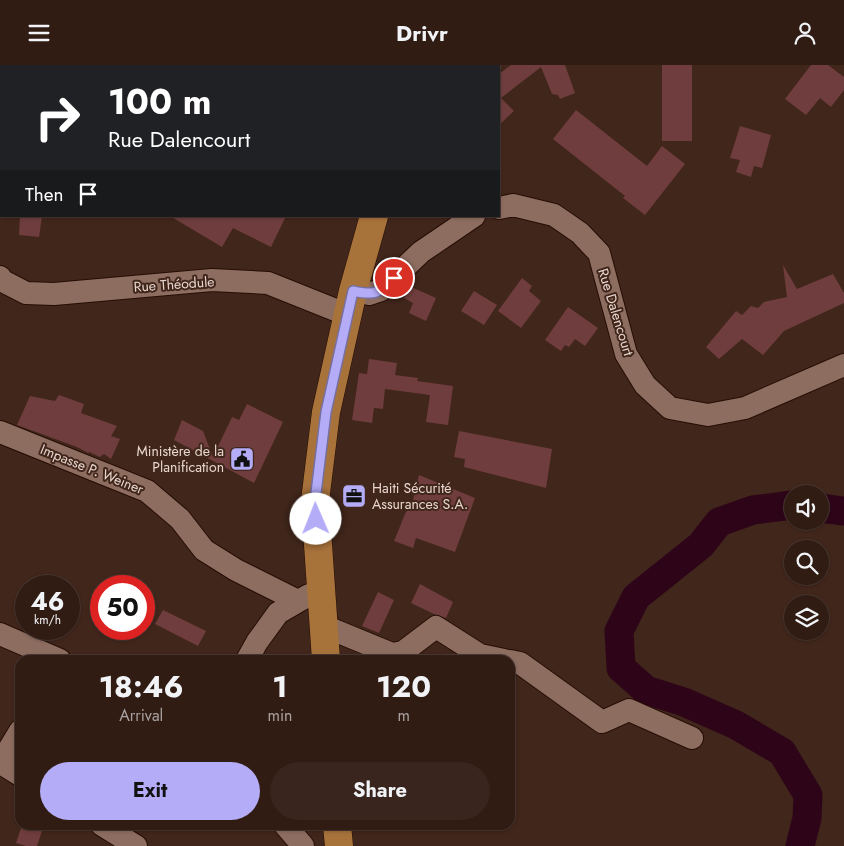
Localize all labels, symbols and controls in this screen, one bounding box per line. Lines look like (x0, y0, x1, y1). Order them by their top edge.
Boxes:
text: Drivr (396, 17, 448, 49)
icon: menu (25, 19, 53, 47)
icon: person (791, 19, 819, 47)
text: 100 m (108, 77, 211, 127)
icon: right (25, 85, 90, 150)
text: Rue Dalencourt (108, 123, 250, 155)
icon: arrive (74, 180, 102, 208)
text: Then (25, 181, 64, 208)
pin (373, 257, 415, 299)
icon: arrive (380, 264, 408, 292)
street label: Rue Dalencourt (593, 266, 639, 359)
street label: Rue Théodule (133, 271, 215, 297)
street label: Impasse P. Weiner (37, 439, 147, 499)
place label: Ministère de la Planification (136, 441, 224, 477)
public building icon: Ministère de la Planification (229, 446, 255, 472)
place label: Haiti Sécurité Assurances S.A. (372, 478, 468, 514)
office icon: Haiti Sécurité Assurances S.A. (341, 483, 367, 509)
map controls (784, 485, 829, 640)
button: sound (784, 485, 829, 530)
position arrow (289, 492, 341, 544)
button: search (784, 540, 829, 585)
speed limit sign: 50 (90, 575, 155, 640)
text: 46 (30, 583, 65, 619)
button: layers (784, 595, 829, 640)
text: km/h (34, 611, 61, 629)
text: 18:46 (99, 665, 184, 708)
text: 1 (272, 665, 288, 708)
text: 120 (376, 665, 431, 708)
text: Arrival (119, 704, 163, 727)
text: min (267, 704, 292, 727)
text: m (397, 704, 410, 727)
button: Exit (40, 762, 260, 820)
button: Share (270, 762, 490, 820)

